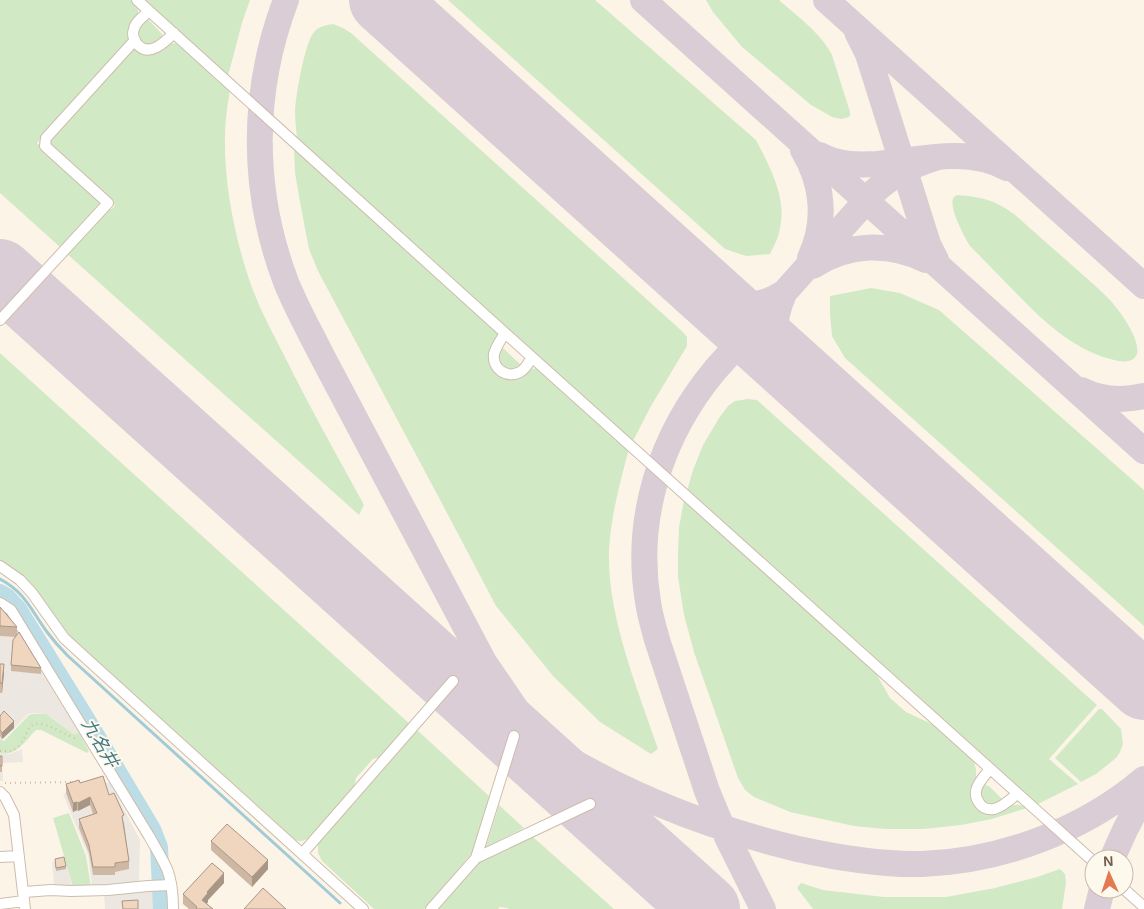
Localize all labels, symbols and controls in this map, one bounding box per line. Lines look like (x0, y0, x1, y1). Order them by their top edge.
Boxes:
water label: 九名井 (78, 715, 124, 773)
north arrow (1084, 849, 1134, 899)
text: N (1103, 853, 1114, 869)

